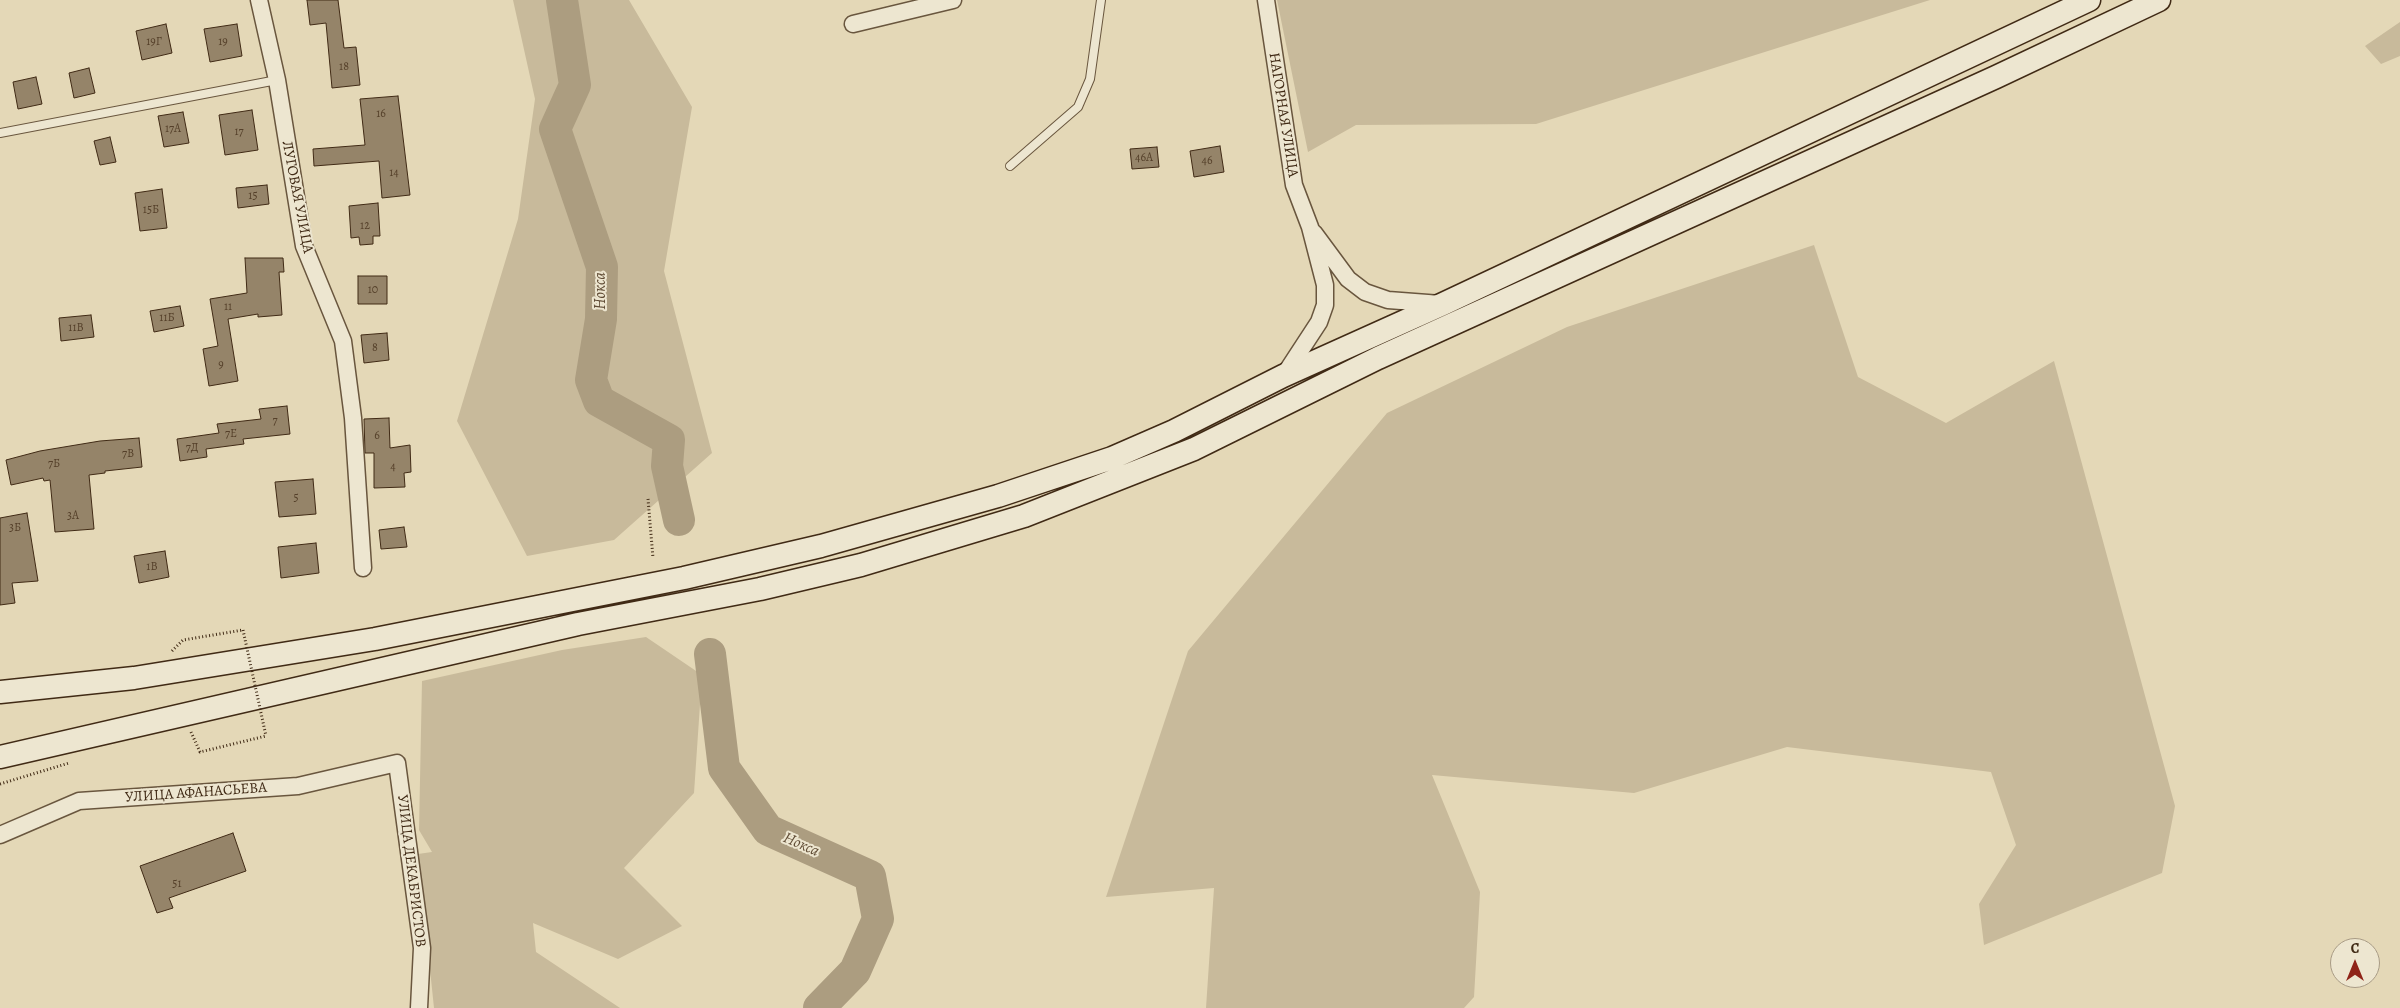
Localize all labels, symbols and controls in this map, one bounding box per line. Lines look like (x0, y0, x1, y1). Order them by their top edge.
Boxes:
house number: 19Г (146, 35, 162, 49)
house number: 19 (218, 35, 228, 49)
street label: НАГОРНАЯ УЛИЦА (1264, 51, 1302, 179)
house number: 18 (339, 60, 349, 74)
house number: 16 (376, 107, 386, 121)
house number: 17А (165, 122, 181, 136)
house number: 17 (234, 125, 244, 139)
street label: ЛУГОВАЯ УЛИЦА (277, 139, 317, 255)
house number: 46А (1135, 151, 1153, 165)
house number: 46 (1202, 154, 1212, 168)
house number: 14 (389, 166, 399, 180)
house number: 15 (248, 189, 258, 203)
house number: 15Б (143, 203, 159, 217)
house number: 12 (360, 219, 370, 233)
water label: Нокса (591, 272, 611, 310)
house number: 10 (368, 283, 378, 297)
house number: 11 (224, 300, 232, 314)
house number: 11Б (159, 311, 175, 325)
house number: 11В (68, 321, 84, 335)
house number: 8 (372, 341, 378, 355)
house number: 9 (218, 358, 224, 372)
house number: 7 (272, 414, 278, 428)
house number: 7Е (225, 427, 237, 441)
house number: 6 (374, 429, 380, 443)
house number: 7Д (186, 441, 198, 455)
house number: 7В (122, 447, 134, 461)
house number: 7Б (48, 457, 60, 471)
house number: 4 (390, 460, 396, 474)
house number: 5 (293, 491, 299, 505)
house number: 3А (67, 509, 79, 523)
house number: 3Б (9, 521, 21, 535)
house number: 1В (146, 560, 158, 574)
street label: УЛИЦА АФАНАСЬЕВА (124, 779, 268, 807)
street label: УЛИЦА ДЕКАБРИСТОВ (393, 794, 429, 948)
water label: Нокса (780, 829, 822, 861)
house number: 51 (172, 877, 182, 891)
north arrow (2330, 938, 2380, 988)
text: С (2351, 939, 2359, 958)

